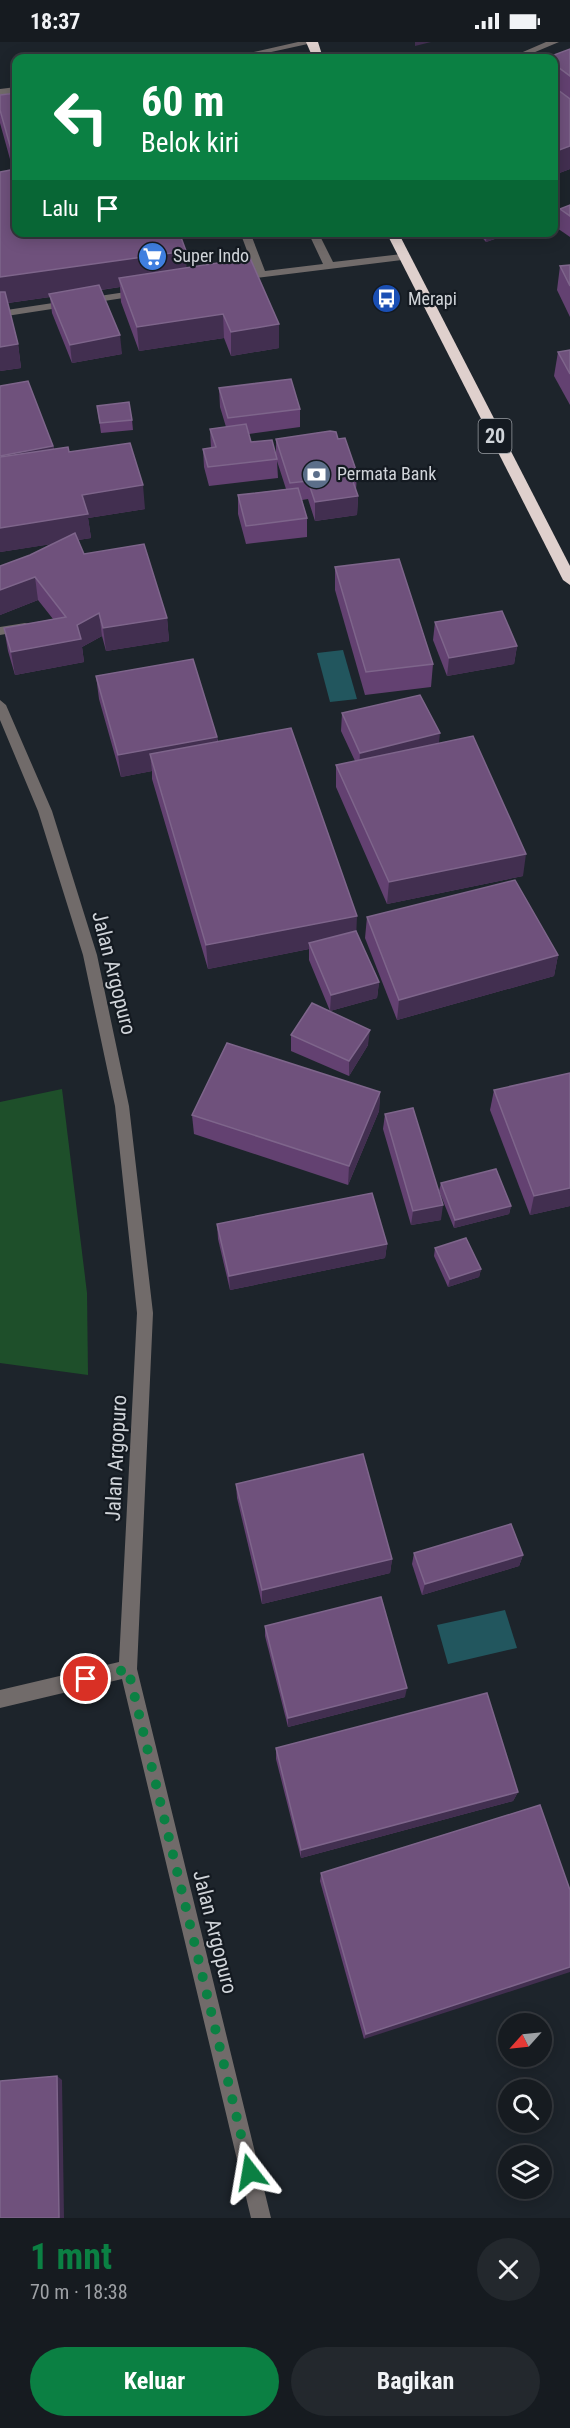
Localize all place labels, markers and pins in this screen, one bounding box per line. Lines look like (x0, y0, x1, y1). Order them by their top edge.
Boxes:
supermarket icon: Super Indo (136, 240, 168, 272)
place label: Super Indo (173, 245, 249, 266)
bus stop icon: Merapi (371, 283, 403, 315)
place label: Merapi (408, 288, 457, 309)
bank icon: Permata Bank (300, 458, 332, 490)
place label: Permata Bank (337, 463, 436, 484)
pin (60, 1653, 111, 1704)

